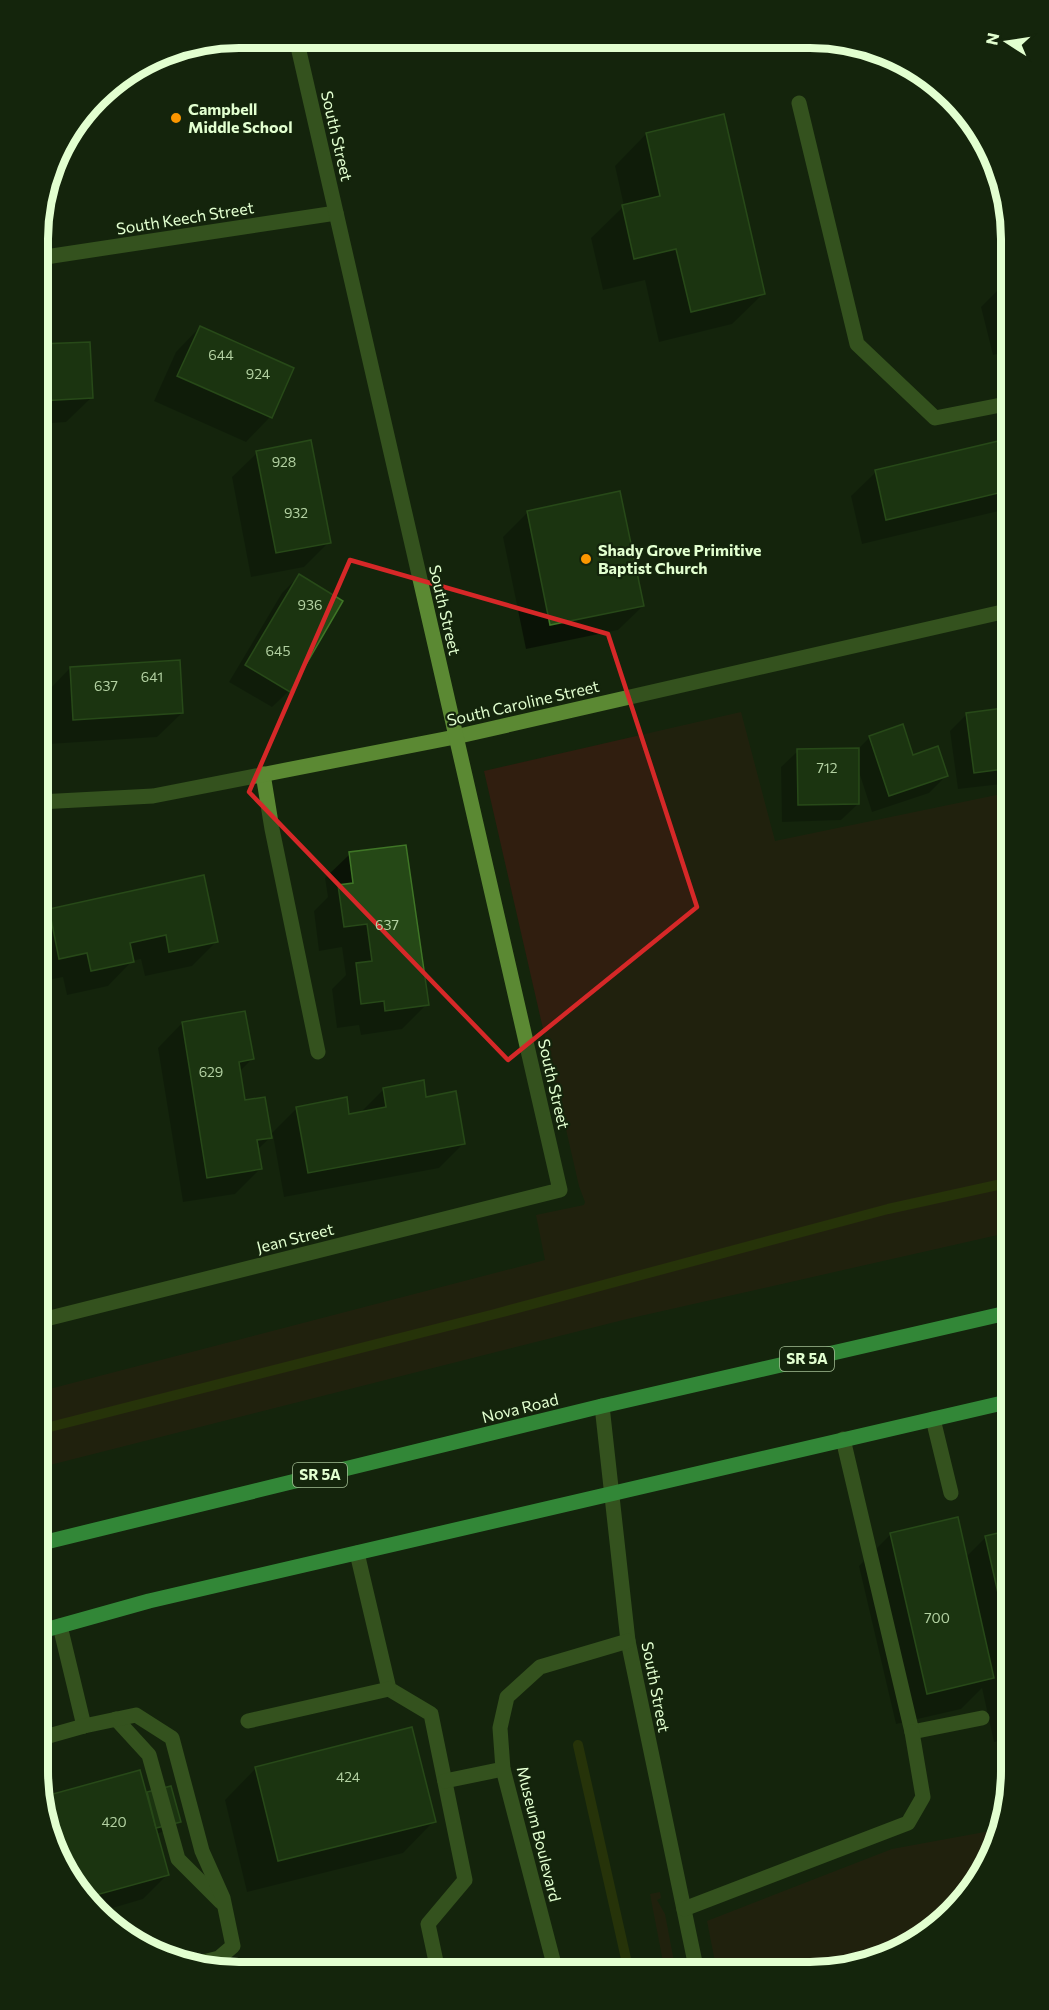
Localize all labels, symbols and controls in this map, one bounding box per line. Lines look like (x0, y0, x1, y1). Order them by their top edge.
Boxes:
north arrow (977, 12, 1037, 72)
text: N (981, 31, 1002, 47)
street label: South Street (318, 89, 357, 183)
place label: Campbell Middle School (188, 99, 293, 136)
marker: Campbell Middle School (169, 111, 183, 125)
street label: South Keech Street (115, 197, 256, 238)
house number: 644 (208, 346, 234, 363)
house number: 924 (246, 365, 271, 382)
house number: 928 (272, 453, 296, 470)
house number: 932 (284, 504, 308, 521)
place label: Shady Grove Primitive Baptist Church (598, 540, 761, 577)
marker: Shady Grove Primitive Baptist Church (579, 552, 593, 566)
street label: South Street (426, 563, 465, 657)
house number: 936 (298, 596, 322, 613)
house number: 645 (266, 642, 290, 659)
house number: 641 (141, 668, 163, 685)
street label: South Caroline Street (445, 676, 601, 729)
house number: 637 (94, 677, 118, 694)
house number: 712 (816, 759, 838, 776)
house number: 637 (375, 916, 399, 933)
street label: South Street (535, 1037, 574, 1131)
house number: 629 (199, 1063, 223, 1080)
street label: Jean Street (254, 1219, 336, 1256)
road number: SR 5A (780, 1347, 834, 1371)
street label: Nova Road (480, 1389, 560, 1426)
road number: SR 5A (293, 1463, 347, 1487)
house number: 700 (924, 1609, 950, 1626)
street label: South Street (638, 1640, 675, 1734)
street label: Museum Boulevard (513, 1764, 565, 1904)
house number: 424 (336, 1768, 361, 1785)
house number: 420 (101, 1813, 127, 1830)

